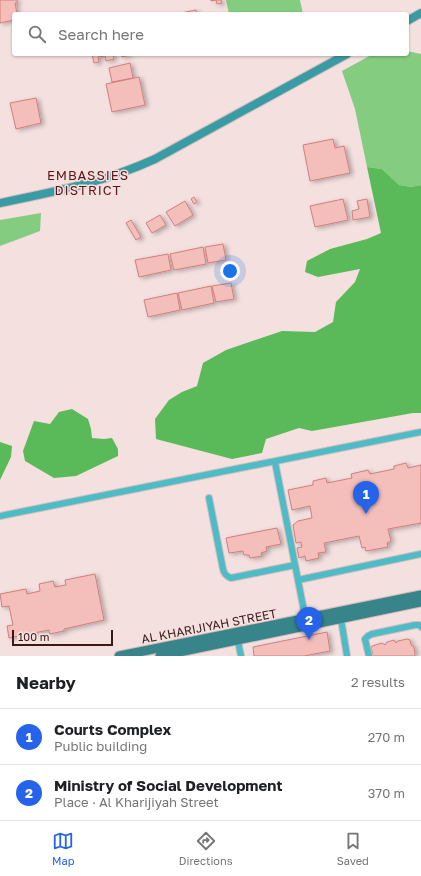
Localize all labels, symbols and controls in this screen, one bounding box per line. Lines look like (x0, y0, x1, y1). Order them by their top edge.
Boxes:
search box (12, 12, 409, 56)
icon: search (26, 23, 48, 45)
text: Search here (58, 25, 144, 43)
district label: EMBASSIES DISTRICT (47, 167, 129, 198)
your location (220, 261, 240, 281)
pin: 1 (353, 481, 379, 514)
street label: AL KHARIJIYAH STREET (140, 605, 279, 646)
pin: 2 (296, 607, 322, 640)
scale bar (12, 628, 113, 647)
text: 100 m (18, 630, 49, 643)
text: Nearby (16, 672, 76, 693)
text: 2 results (351, 674, 405, 690)
text: Courts Complex (54, 720, 171, 738)
text: 1 (26, 729, 32, 745)
text: 270 m (368, 729, 405, 745)
text: Public building (54, 738, 147, 754)
text: Ministry of Social Development (54, 776, 282, 794)
text: 2 (25, 785, 33, 801)
text: 370 m (368, 785, 405, 801)
text: Place · Al Kharijiyah Street (54, 794, 219, 810)
tab: Map (52, 830, 75, 867)
tab: Directions (179, 830, 233, 867)
tab: Saved (337, 830, 369, 867)

